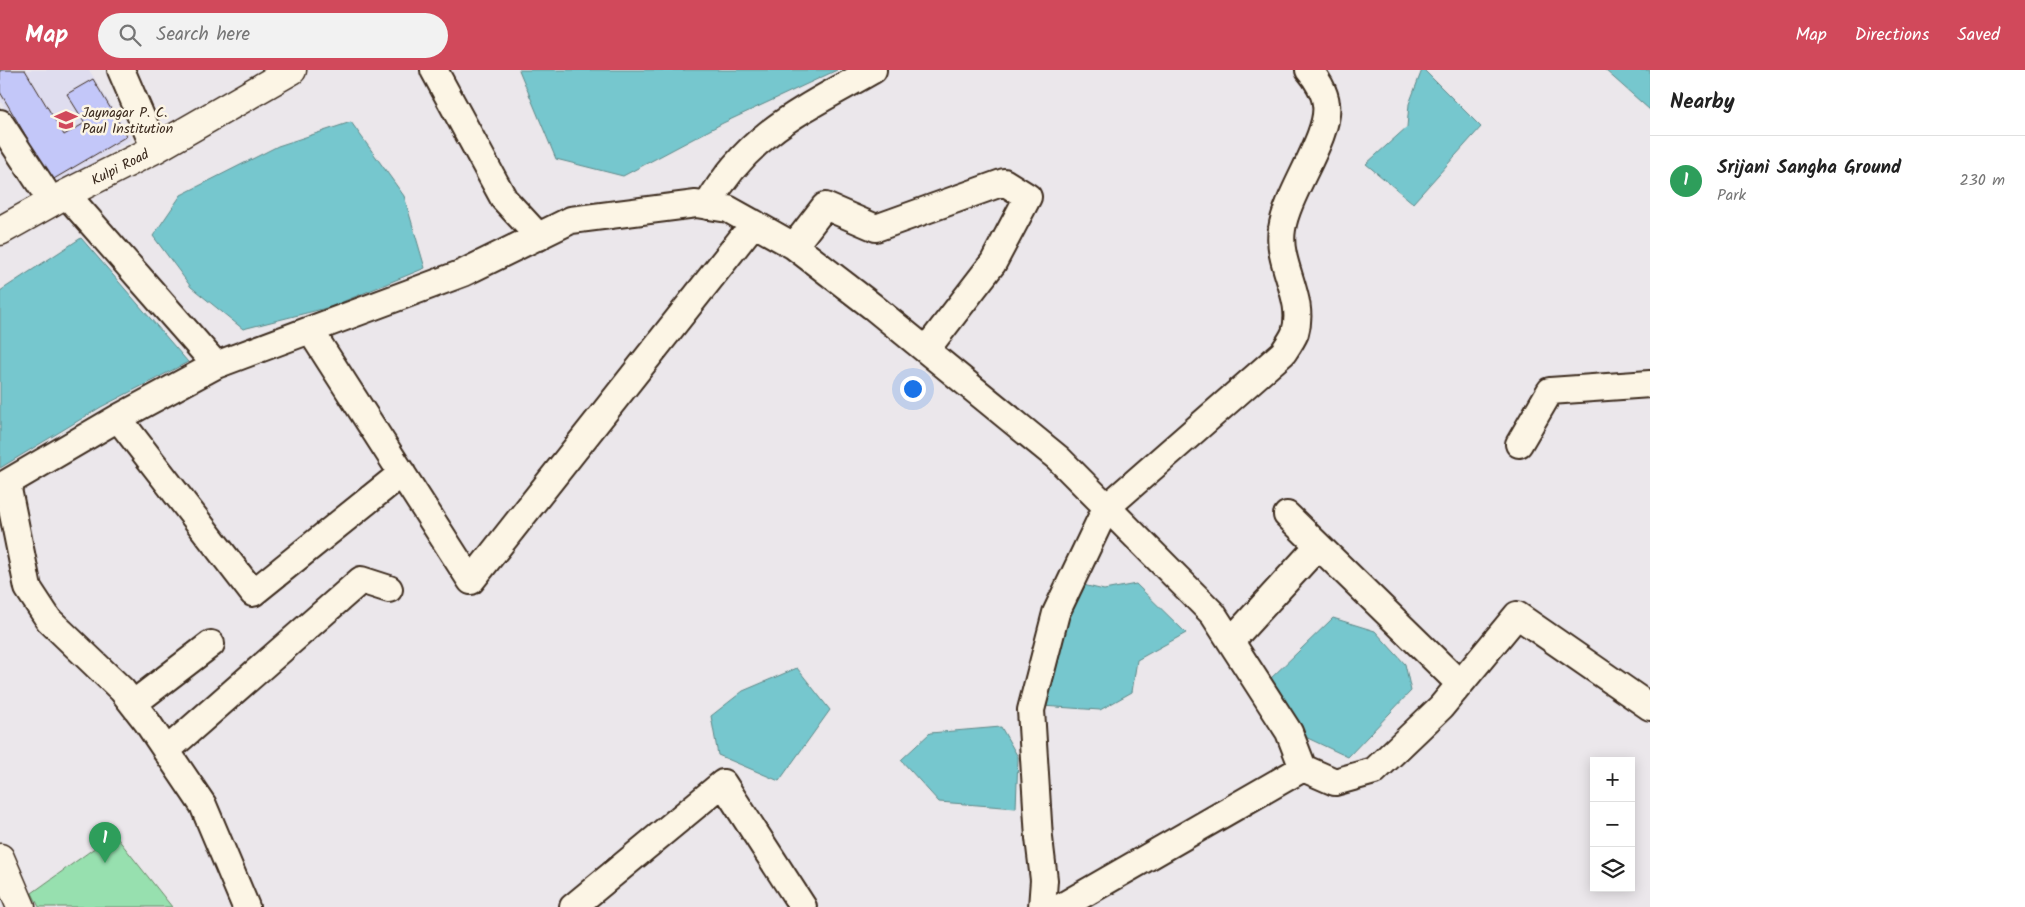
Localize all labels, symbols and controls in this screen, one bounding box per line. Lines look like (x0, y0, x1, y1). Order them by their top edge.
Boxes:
search box (98, 13, 448, 58)
text: Map (25, 16, 68, 55)
text: Search here (156, 20, 250, 50)
icon: search (116, 21, 144, 49)
text: Map (1795, 21, 1827, 50)
text: Directions (1855, 21, 1929, 50)
text: Saved (1957, 21, 2000, 50)
text: Nearby (1670, 86, 1735, 119)
place label: Jaynagar P. C. Paul Institution (82, 102, 173, 140)
school or university icon: Jaynagar P. C. Paul Institution (53, 107, 79, 133)
street label: Kulpi Road (88, 143, 154, 192)
text: Srijani Sangha Ground (1717, 153, 1901, 183)
text: 1 (1684, 168, 1688, 193)
text: 230 m (1959, 168, 2005, 193)
text: Park (1717, 183, 1746, 208)
your location (900, 376, 926, 402)
map controls (1590, 757, 1635, 892)
button: + (1590, 757, 1635, 802)
button: − (1590, 802, 1635, 847)
pin: 1 (89, 822, 121, 863)
button: layers (1590, 847, 1635, 892)

